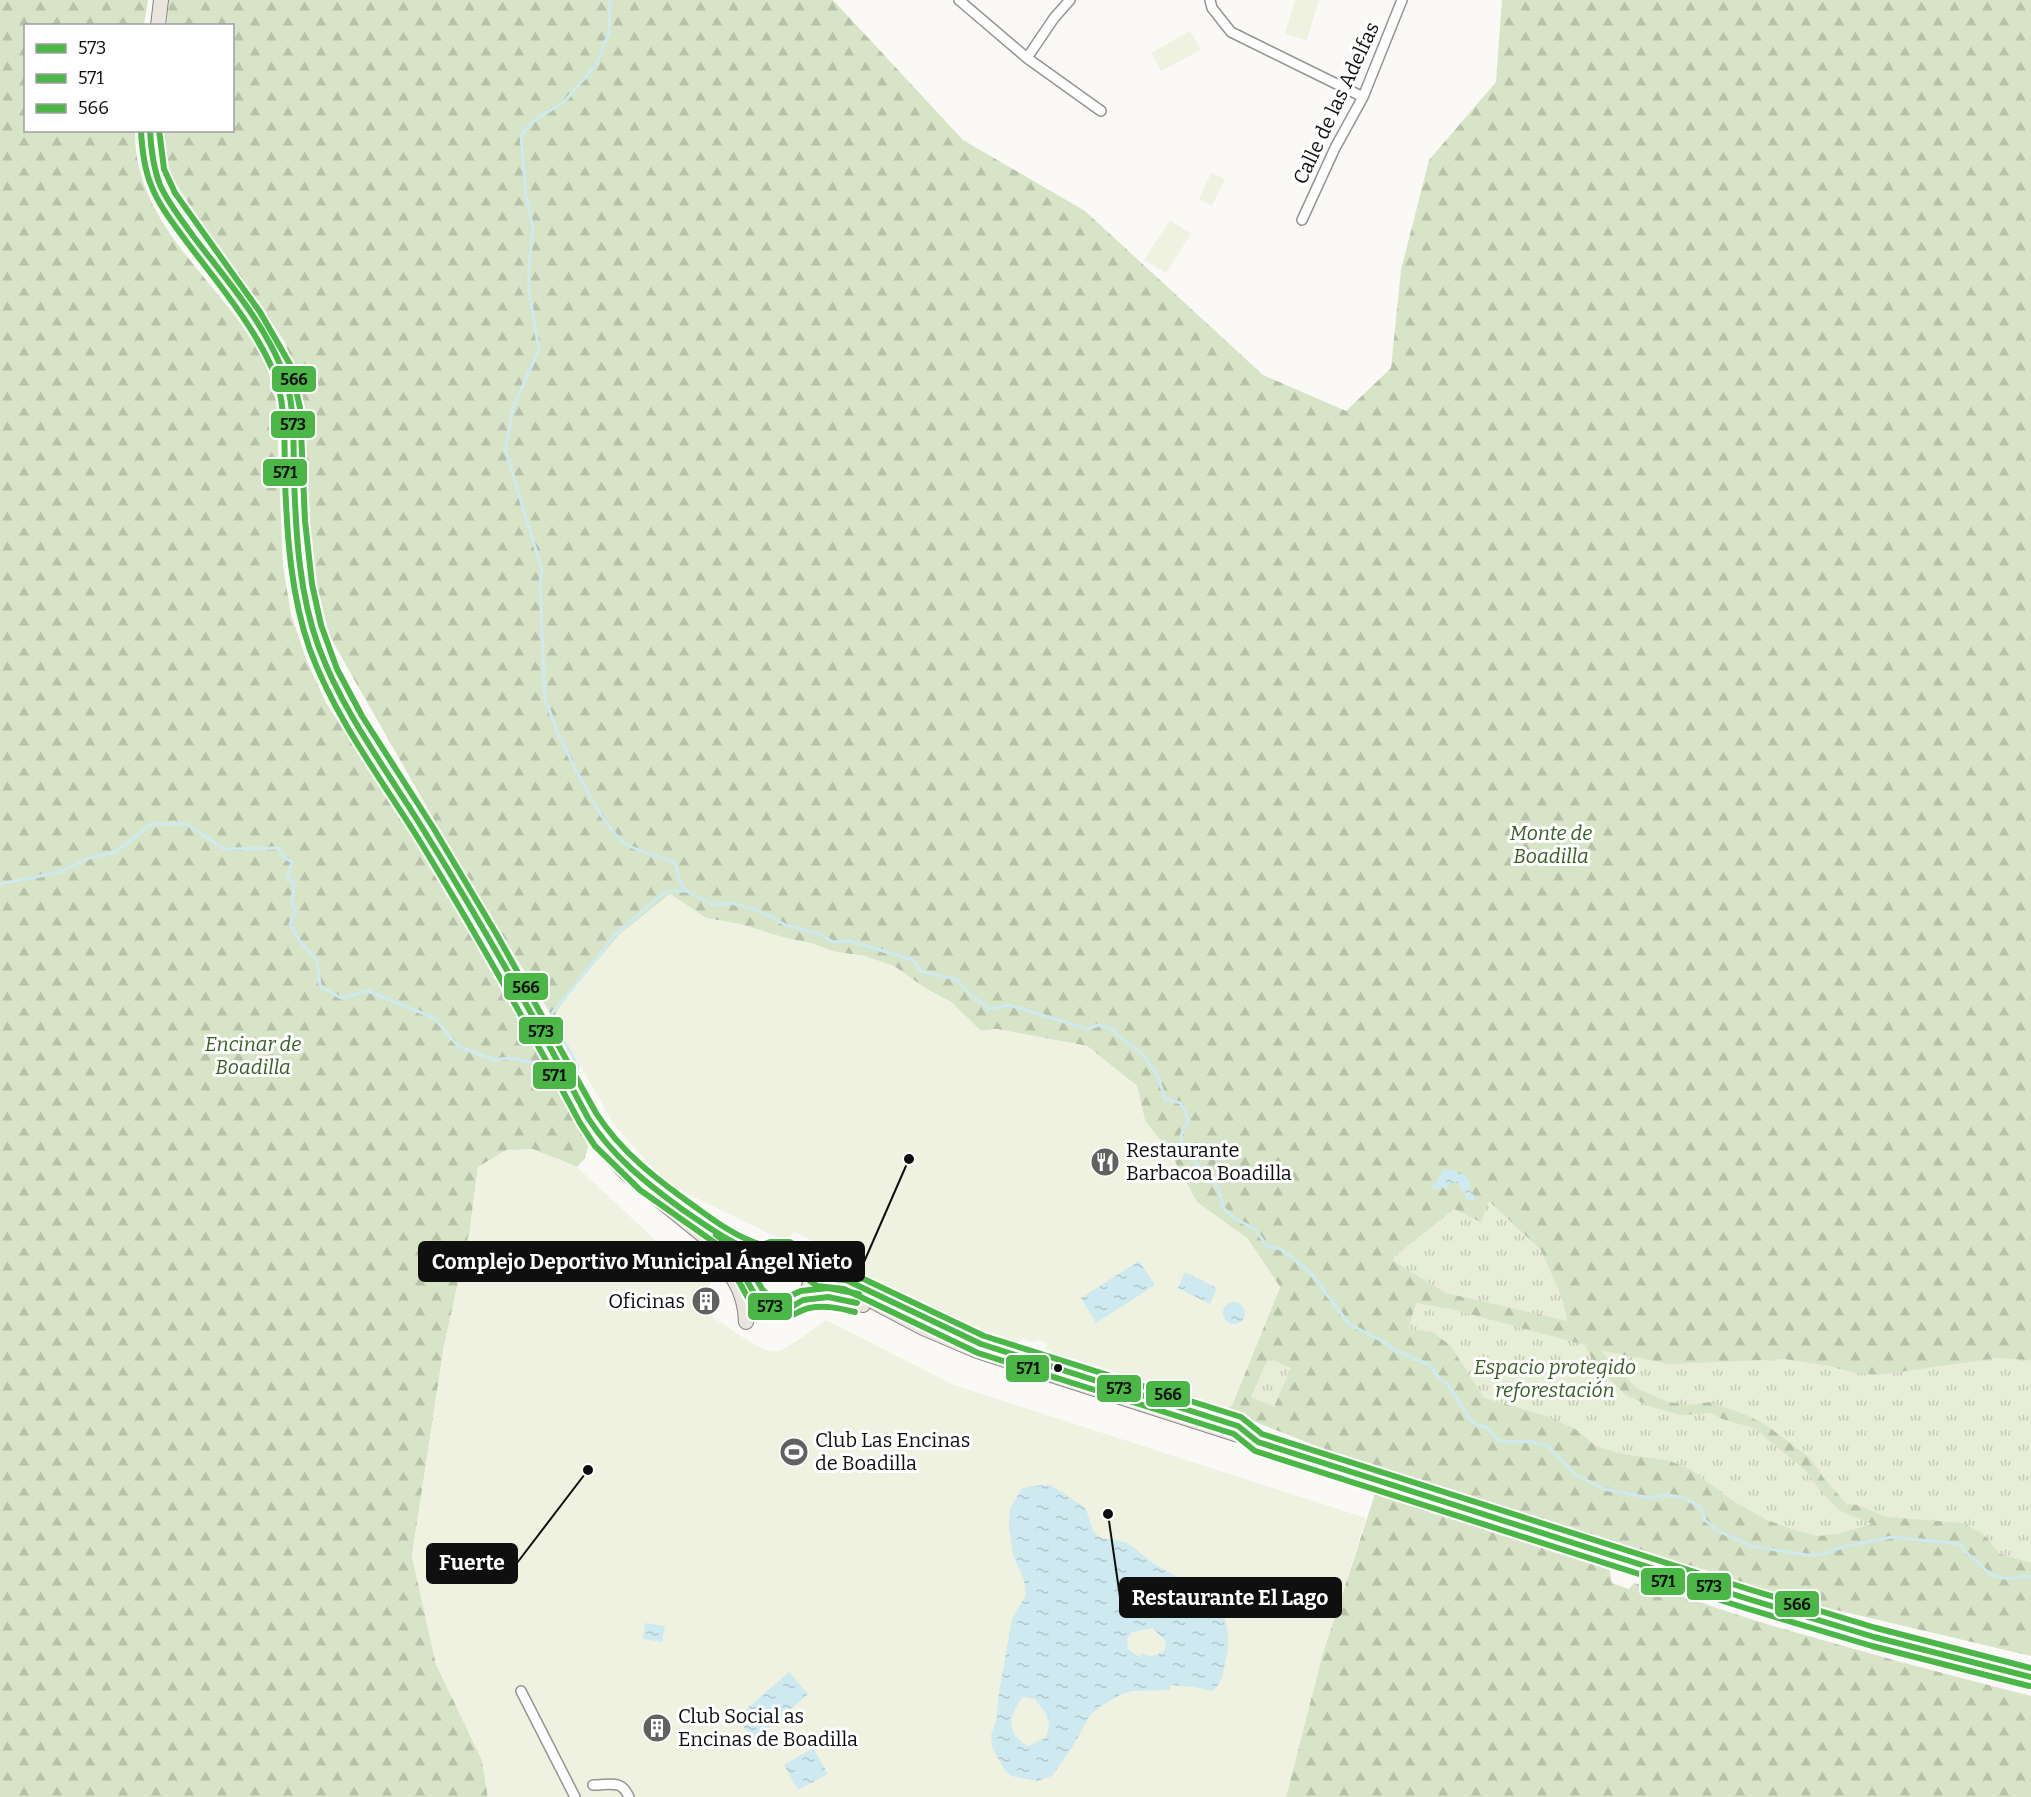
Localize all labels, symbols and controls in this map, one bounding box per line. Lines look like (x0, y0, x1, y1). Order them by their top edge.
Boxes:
street label: Calle de las Adelfas (1288, 18, 1384, 188)
legend (24, 24, 234, 132)
text: 573 (78, 37, 106, 59)
text: 571 (78, 67, 104, 89)
text: 566 (78, 97, 109, 119)
line badge: 566 (271, 365, 317, 393)
text: 566 (280, 370, 308, 389)
line badge: 573 (270, 410, 316, 439)
text: 573 (280, 415, 306, 434)
line badge: 571 (262, 458, 308, 487)
text: 571 (273, 463, 297, 482)
park label: Monte de Boadilla (1510, 821, 1592, 868)
line badge: 566 (503, 972, 549, 1001)
text: 566 (512, 978, 540, 997)
line badge: 573 (518, 1016, 564, 1045)
text: 573 (528, 1022, 554, 1041)
park label: Encinar de Boadilla (205, 1032, 301, 1079)
line badge: 571 (532, 1061, 577, 1090)
text: 571 (542, 1066, 566, 1085)
place label: Restaurante Barbacoa Boadilla (1126, 1138, 1292, 1185)
restaurant icon: Restaurante Barbacoa Boadilla (1089, 1146, 1121, 1178)
callout: Complejo Deportivo Municipal Ángel Nieto (419, 1242, 864, 1281)
text: Complejo Deportivo Municipal Ángel Nieto (432, 1248, 852, 1275)
building icon: Oficinas (690, 1285, 722, 1317)
place label: Oficinas (608, 1289, 685, 1313)
line badge: 573 (747, 1292, 793, 1321)
text: 573 (757, 1297, 783, 1316)
line badge: 571 (1005, 1354, 1050, 1383)
park label: Espacio protegido reforestación (1474, 1355, 1636, 1403)
text: 571 (1016, 1359, 1040, 1378)
unlabelled marker (1052, 1362, 1064, 1374)
line badge: 573 (1096, 1374, 1142, 1403)
text: 573 (1106, 1379, 1132, 1398)
line badge: 566 (1145, 1380, 1191, 1408)
text: 566 (1154, 1385, 1182, 1404)
place label: Club Las Encinas de Boadilla (815, 1428, 970, 1475)
sports icon: Club Las Encinas de Boadilla (778, 1436, 810, 1468)
callout: Fuerte (427, 1544, 517, 1583)
text: Fuerte (439, 1550, 505, 1576)
line badge: 571 (1640, 1567, 1686, 1596)
text: 571 (1651, 1572, 1675, 1591)
line badge: 573 (1686, 1572, 1732, 1601)
text: 573 (1696, 1577, 1722, 1596)
callout: Restaurante El Lago (1120, 1578, 1341, 1617)
text: Restaurante El Lago (1132, 1585, 1328, 1611)
line badge: 566 (1774, 1590, 1820, 1618)
text: 566 (1783, 1595, 1811, 1614)
place label: Club Social as Encinas de Boadilla (678, 1704, 858, 1751)
building icon: Club Social as Encinas de Boadilla (641, 1712, 673, 1744)

